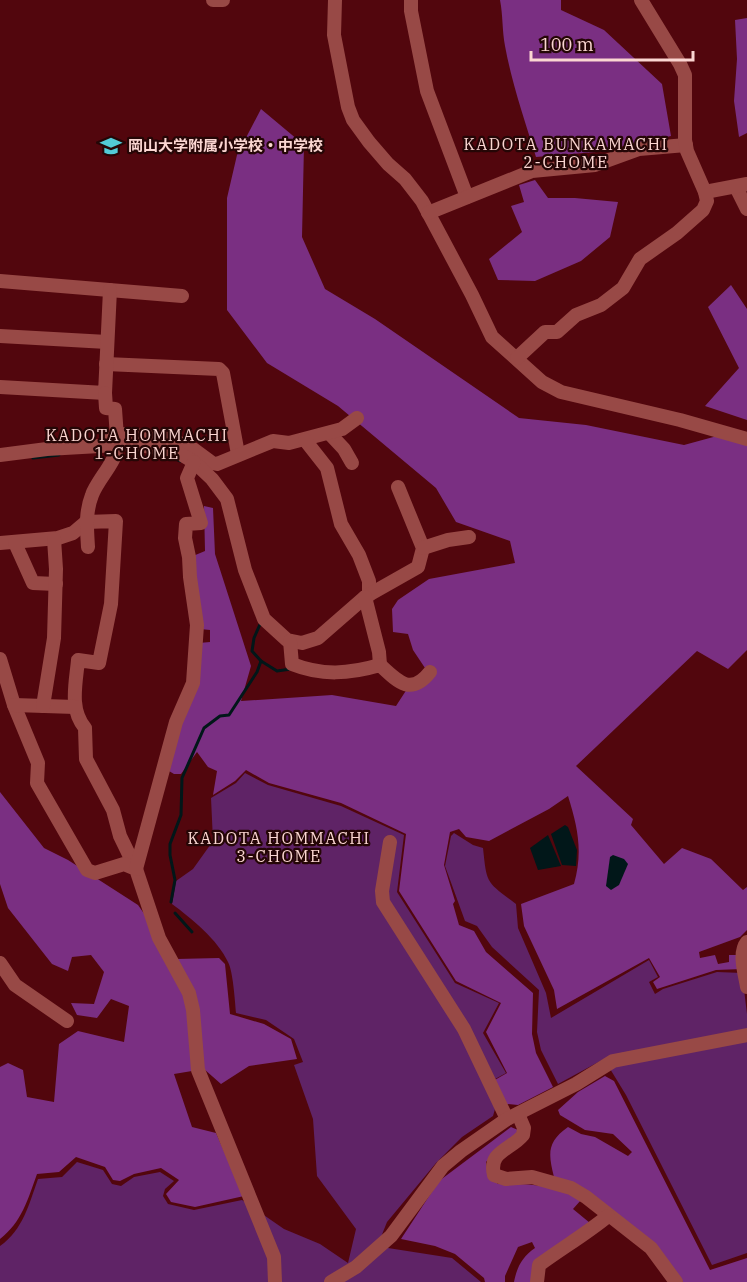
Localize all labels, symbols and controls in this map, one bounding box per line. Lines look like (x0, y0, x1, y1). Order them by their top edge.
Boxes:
scale bar (531, 24, 693, 62)
text: 100 m (540, 33, 594, 56)
school or university icon: 岡山大学附属小学校・中学校 (99, 134, 123, 158)
district label: KADOTA BUNKAMACHI 2-CHOME (463, 134, 669, 172)
place label: 岡山大学附属小学校・中学校 (128, 136, 323, 155)
district label: KADOTA HOMMACHI 1-CHOME (46, 425, 228, 463)
district label: KADOTA HOMMACHI 3-CHOME (188, 828, 370, 866)

